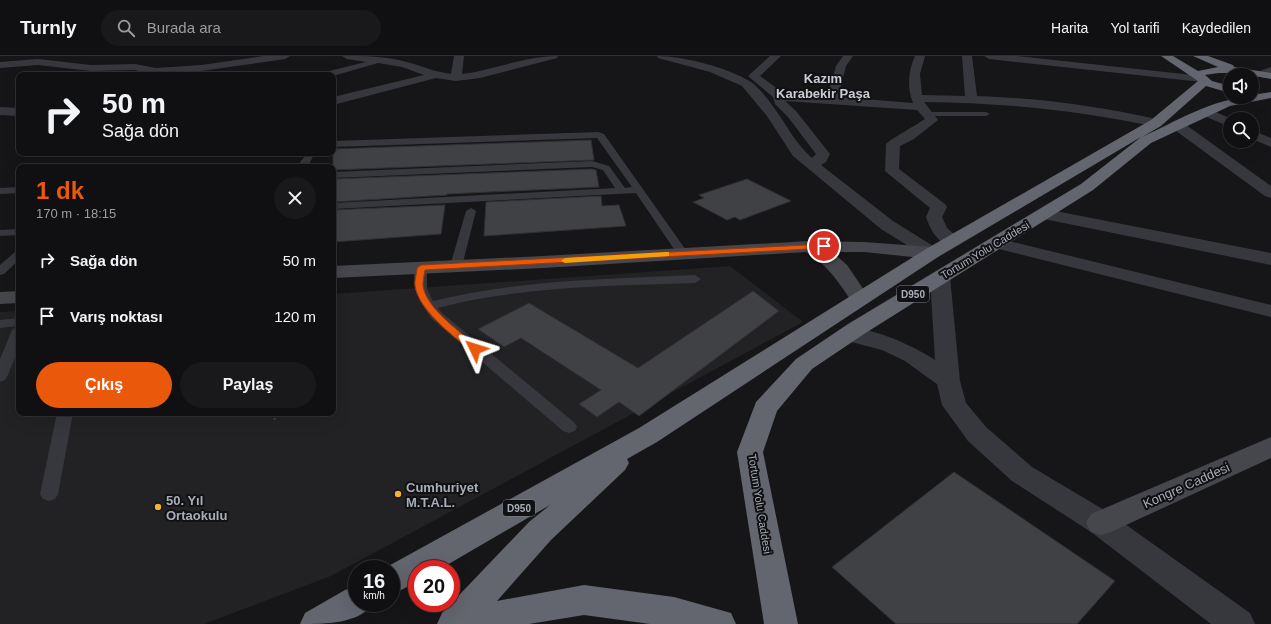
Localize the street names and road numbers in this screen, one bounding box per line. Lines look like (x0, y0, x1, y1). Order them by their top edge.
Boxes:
street label: Tortum Yolu Caddesi (939, 219, 1031, 281)
road number: D950 (897, 286, 929, 302)
street label: Tortum Yolu Caddesi (746, 453, 774, 555)
street label: Kongre Caddesi (1141, 460, 1232, 511)
road number: D950 (503, 500, 535, 516)

